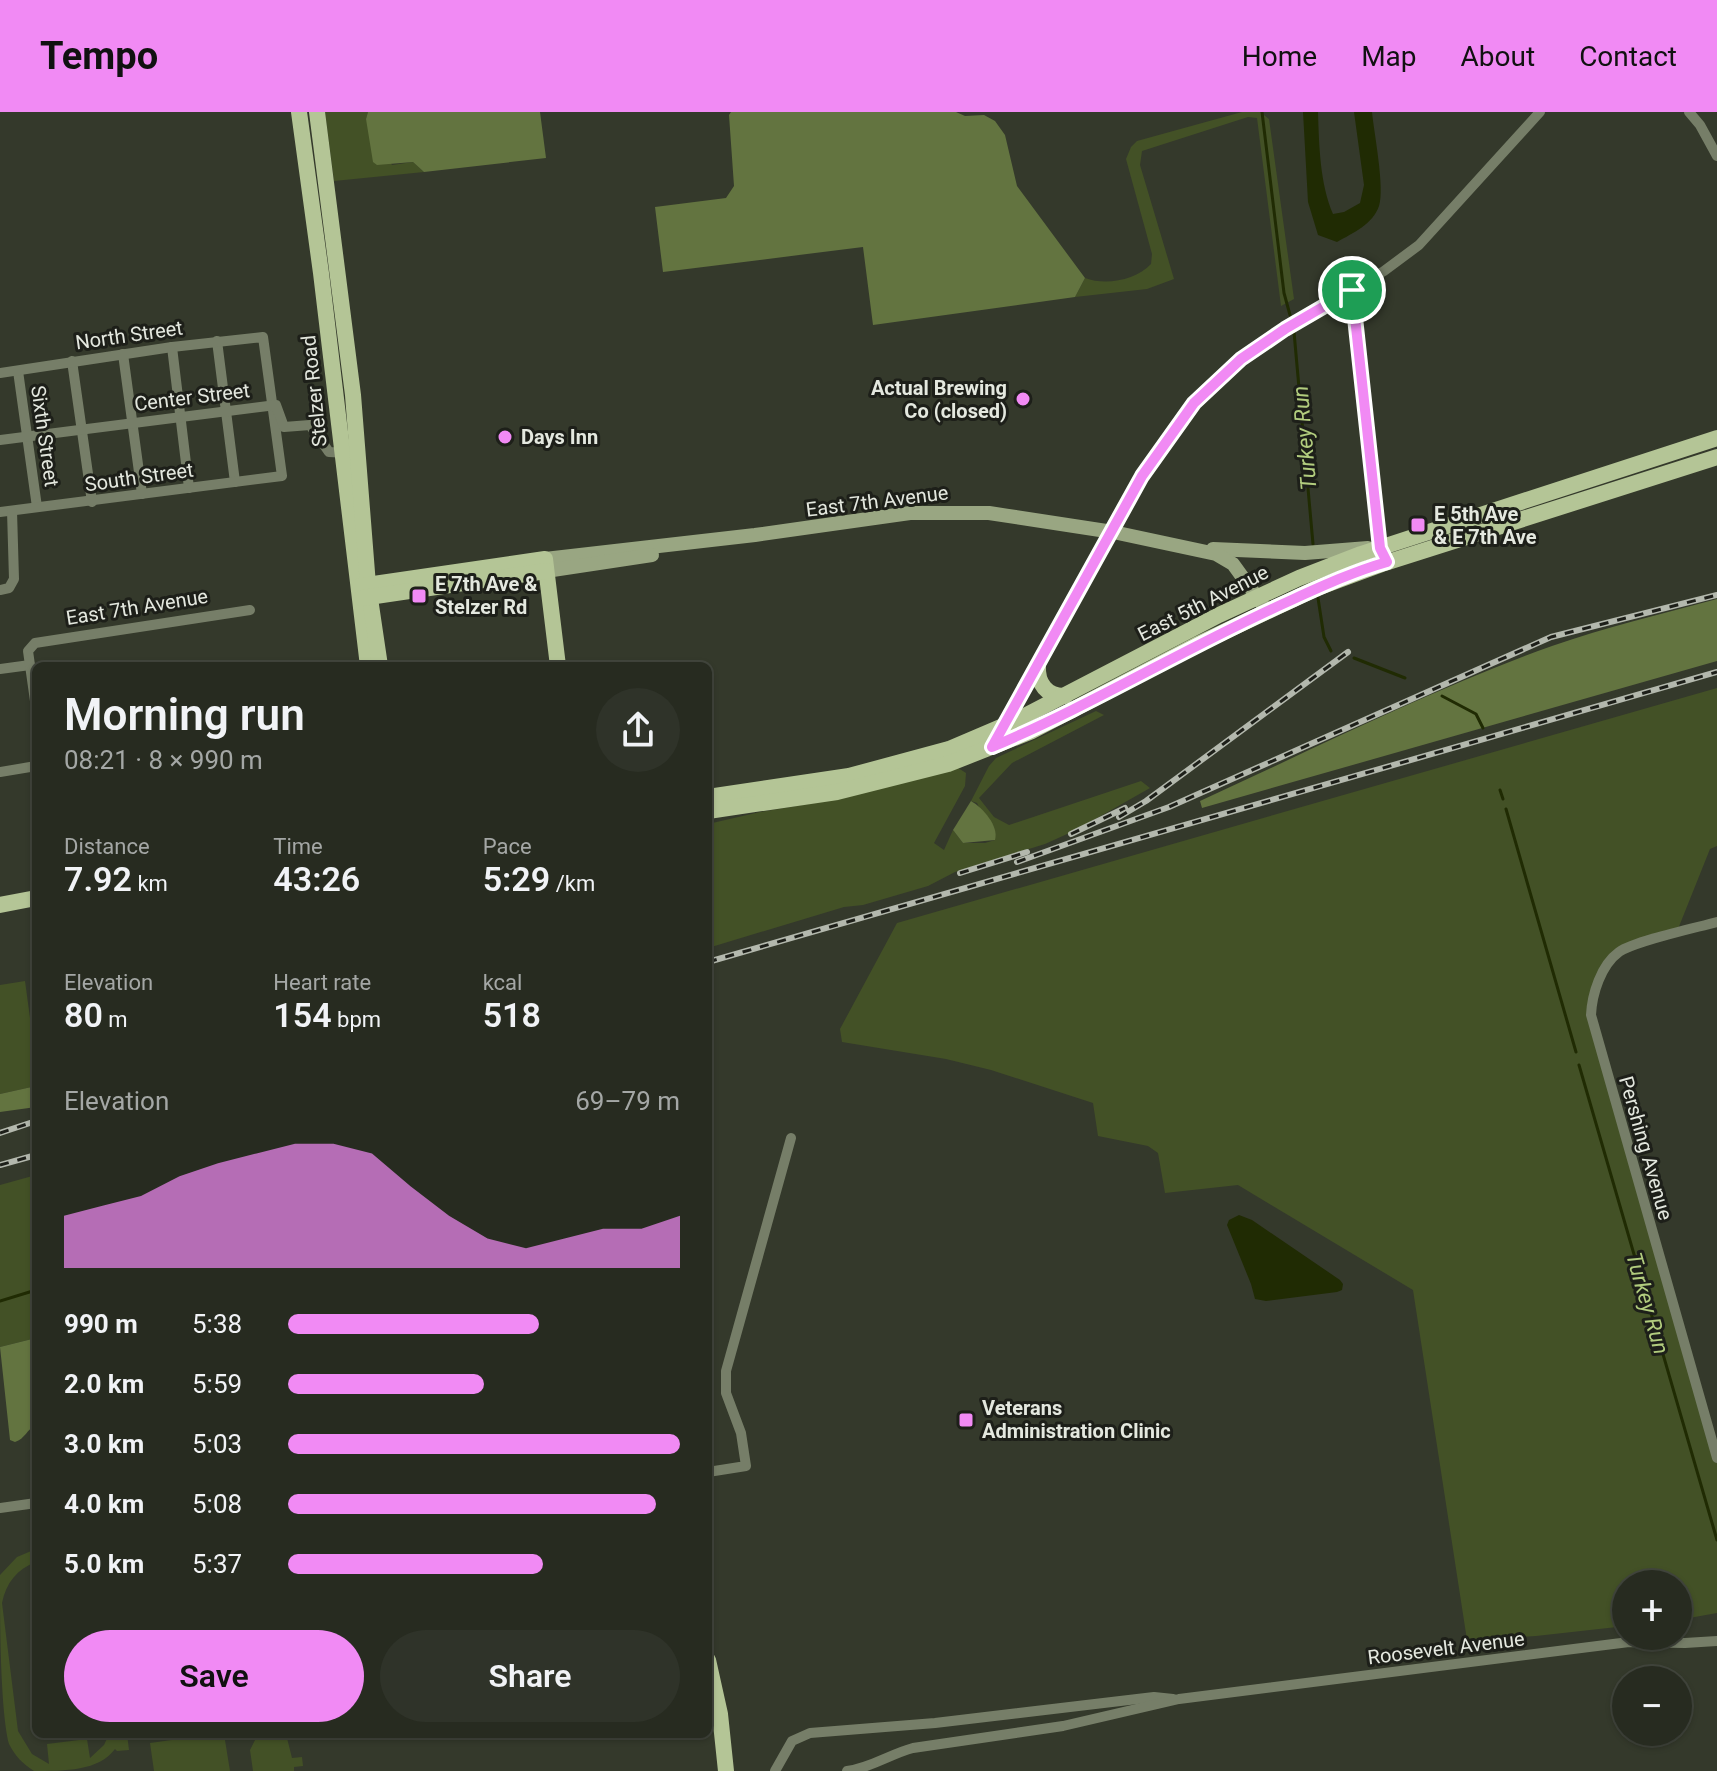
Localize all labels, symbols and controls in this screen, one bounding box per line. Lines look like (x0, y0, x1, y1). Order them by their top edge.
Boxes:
text: Tempo (40, 34, 158, 78)
text: Home (1242, 40, 1317, 73)
text: Map (1361, 40, 1417, 73)
text: About (1461, 40, 1535, 73)
text: Contact (1579, 40, 1677, 73)
pin (1318, 256, 1386, 324)
icon: arrive (1330, 268, 1374, 312)
street label: North Street (74, 316, 184, 354)
street label: Stelzer Road (296, 334, 332, 448)
place label: Actual Brewing Co (closed) (871, 376, 1007, 423)
street label: Center Street (133, 378, 251, 416)
street label: Sixth Street (26, 384, 64, 488)
water label: Turkey Run (1287, 385, 1322, 491)
marker: Actual Brewing Co (closed) (1014, 390, 1032, 408)
place label: Days Inn (521, 425, 598, 449)
marker: Days Inn (496, 428, 514, 446)
street label: South Street (83, 457, 195, 497)
street label: East 7th Avenue (804, 480, 950, 522)
place label: E 5th Ave & E 7th Ave (1434, 502, 1537, 549)
marker: E 5th Ave & E 7th Ave (1409, 516, 1427, 534)
street label: East 5th Avenue (1134, 560, 1272, 646)
place label: E 7th Ave & Stelzer Rd (435, 572, 538, 619)
street label: East 7th Avenue (64, 584, 210, 630)
marker: E 7th Ave & Stelzer Rd (410, 587, 428, 605)
button: share (596, 688, 680, 772)
text: Morning run (64, 689, 305, 741)
text: 08:21 · 8 × 990 m (64, 745, 263, 775)
text: Distance (64, 834, 150, 859)
text: Time (273, 834, 323, 859)
text: Pace (483, 834, 532, 859)
text: 7.92 (64, 859, 132, 899)
text: 43:26 (273, 859, 360, 899)
text: 5:29 (483, 859, 550, 899)
text: km (132, 871, 168, 896)
text: /km (550, 871, 595, 896)
text: Elevation (64, 970, 153, 995)
text: Heart rate (273, 970, 371, 995)
text: kcal (483, 970, 522, 995)
text: 80 (64, 995, 103, 1035)
text: 154 (273, 995, 332, 1035)
text: 518 (483, 995, 541, 1035)
text: m (103, 1007, 128, 1032)
text: bpm (332, 1007, 381, 1032)
street label: Pershing Avenue (1614, 1073, 1678, 1223)
text: Elevation (64, 1086, 169, 1116)
text: 69–79 m (575, 1086, 680, 1116)
water label: Turkey Run (1621, 1249, 1674, 1357)
text: 990 m (64, 1309, 138, 1339)
text: 5:38 (192, 1309, 242, 1339)
text: 2.0 km (64, 1369, 144, 1399)
text: 5:59 (192, 1369, 242, 1399)
place label: Veterans Administration Clinic (982, 1396, 1171, 1443)
marker: Veterans Administration Clinic (957, 1411, 975, 1429)
text: 3.0 km (64, 1429, 144, 1459)
text: 5:03 (192, 1429, 242, 1459)
text: 4.0 km (64, 1489, 144, 1519)
text: 5:08 (192, 1489, 242, 1519)
text: 5.0 km (64, 1549, 144, 1579)
text: 5:37 (192, 1549, 242, 1579)
map controls (1612, 1570, 1692, 1746)
button: + (1612, 1570, 1692, 1650)
street label: Roosevelt Avenue (1366, 1626, 1526, 1670)
button: Save (64, 1630, 364, 1722)
button: Share (380, 1630, 680, 1722)
button: − (1612, 1666, 1692, 1746)

